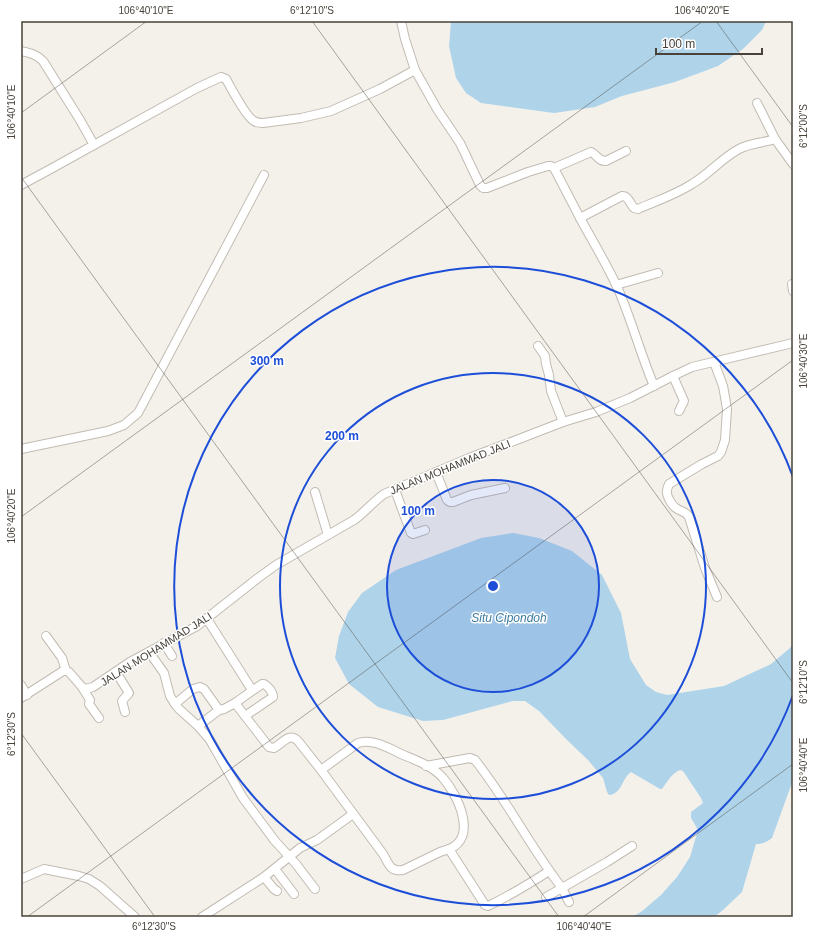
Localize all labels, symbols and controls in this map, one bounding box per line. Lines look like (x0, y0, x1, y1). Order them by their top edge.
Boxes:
text: 106°40'10"E (118, 5, 174, 16)
text: 6°12'10"S (290, 5, 334, 16)
text: 106°40'20"E (674, 5, 730, 16)
scale bar (656, 30, 762, 56)
text: 100 m (662, 37, 695, 51)
text: 106°40'10"E (6, 84, 17, 140)
text: 6°12'00"S (798, 104, 809, 148)
text: 106°40'30"E (798, 333, 809, 389)
text: 300 m (250, 354, 284, 368)
text: 200 m (325, 429, 359, 443)
street label: JALAN MOHAMMAD JALI (388, 437, 512, 497)
text: 106°40'20"E (6, 488, 17, 544)
text: 100 m (401, 504, 435, 518)
centre of rings (486, 579, 500, 593)
street label: JALAN MOHAMMAD JALI (98, 610, 214, 688)
water label: Situ Cipondoh (471, 611, 547, 625)
text: 6°12'10"S (798, 660, 809, 704)
text: 6°12'30"S (6, 712, 17, 756)
text: 106°40'40"E (798, 737, 809, 793)
text: 6°12'30"S (132, 921, 176, 932)
text: 106°40'40"E (556, 921, 612, 932)

